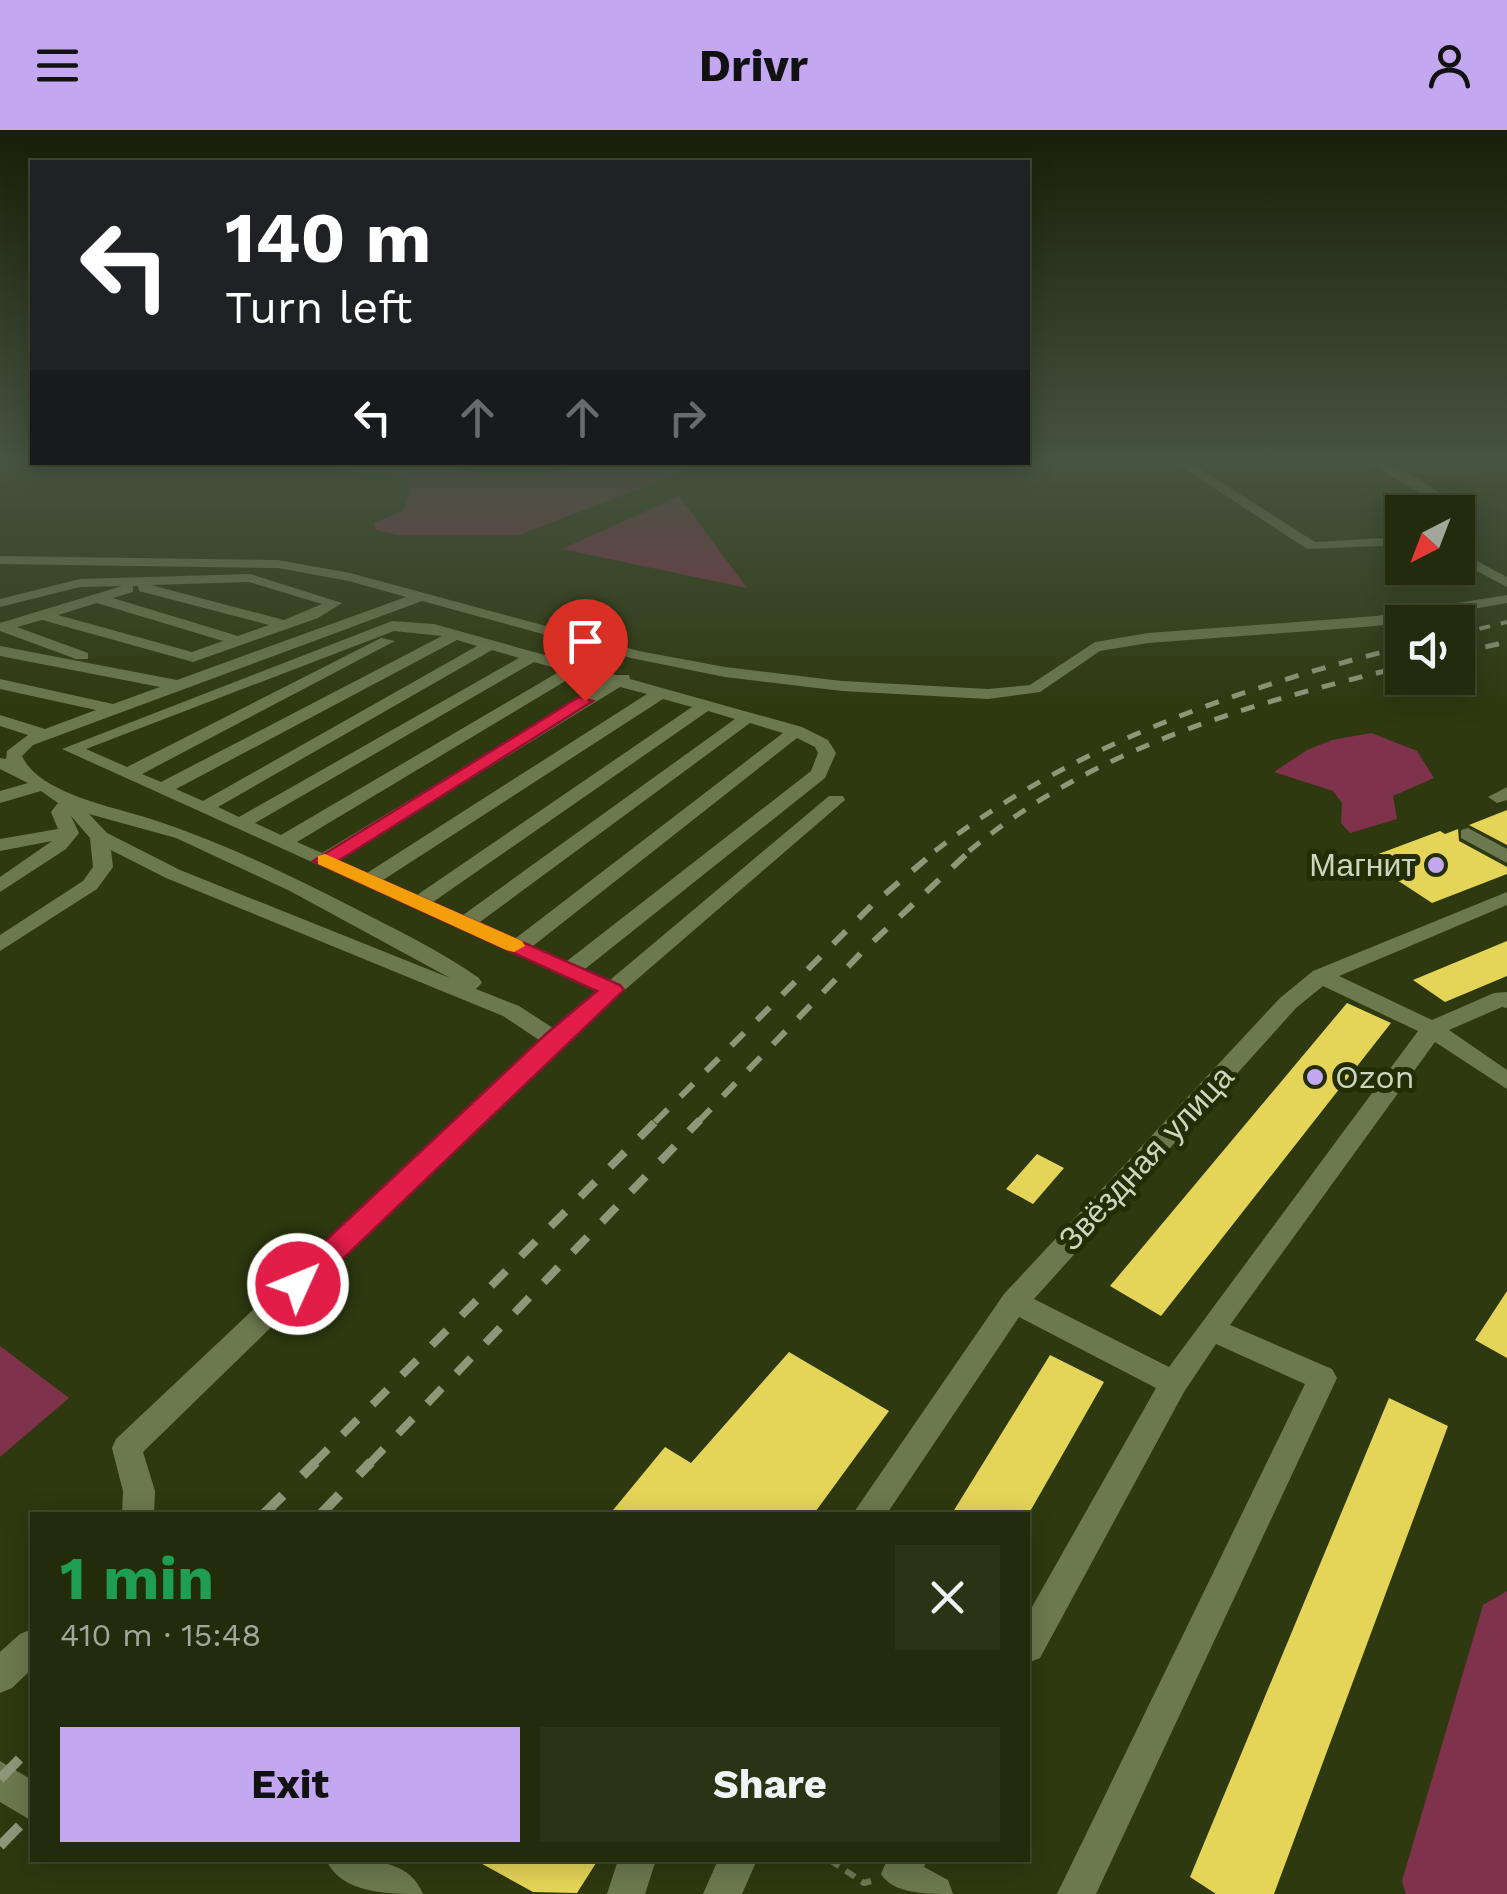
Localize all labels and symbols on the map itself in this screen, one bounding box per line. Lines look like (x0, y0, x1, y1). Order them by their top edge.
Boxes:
north arrow (1385, 495, 1475, 585)
pin (543, 599, 628, 702)
place label: Магнит (1309, 846, 1416, 884)
marker: Магнит (1425, 854, 1447, 876)
street label: Звёздная улица (1051, 1058, 1241, 1258)
place label: Ozon (1335, 1058, 1415, 1096)
marker: Ozon (1304, 1066, 1326, 1088)
position arrow (246, 1232, 350, 1336)

